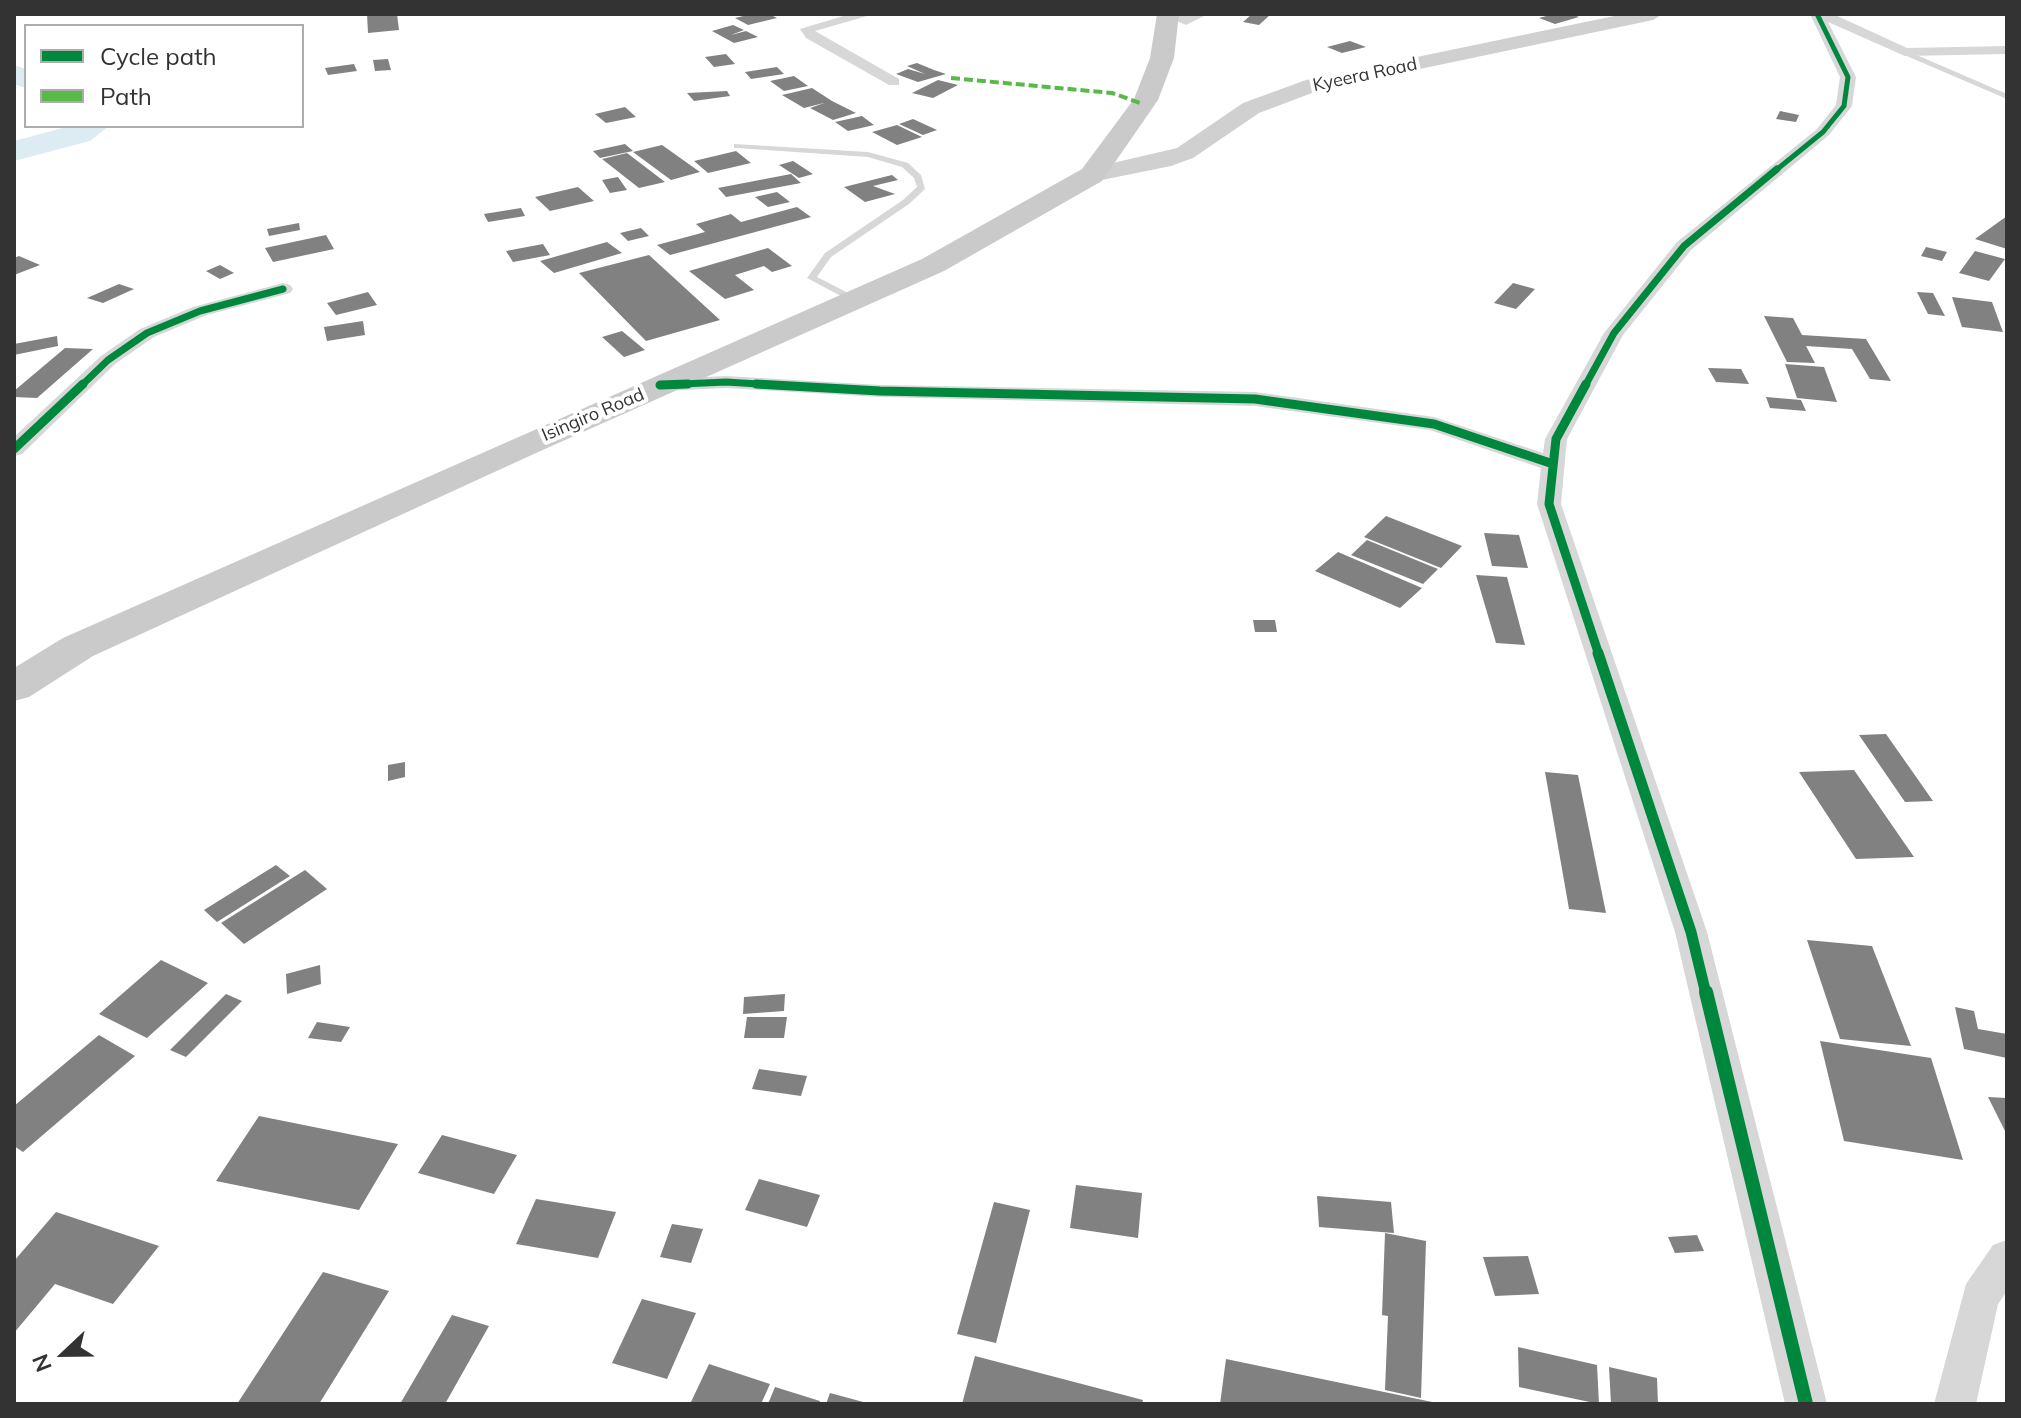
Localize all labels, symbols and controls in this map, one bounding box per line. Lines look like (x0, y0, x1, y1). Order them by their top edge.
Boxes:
legend (24, 24, 304, 128)
text: Cycle path (100, 41, 217, 71)
street label: Kyeera Road (1311, 53, 1419, 97)
text: Path (100, 81, 152, 111)
street label: Isingiro Road (539, 384, 647, 446)
north arrow (24, 1314, 104, 1394)
text: N (26, 1350, 58, 1376)

